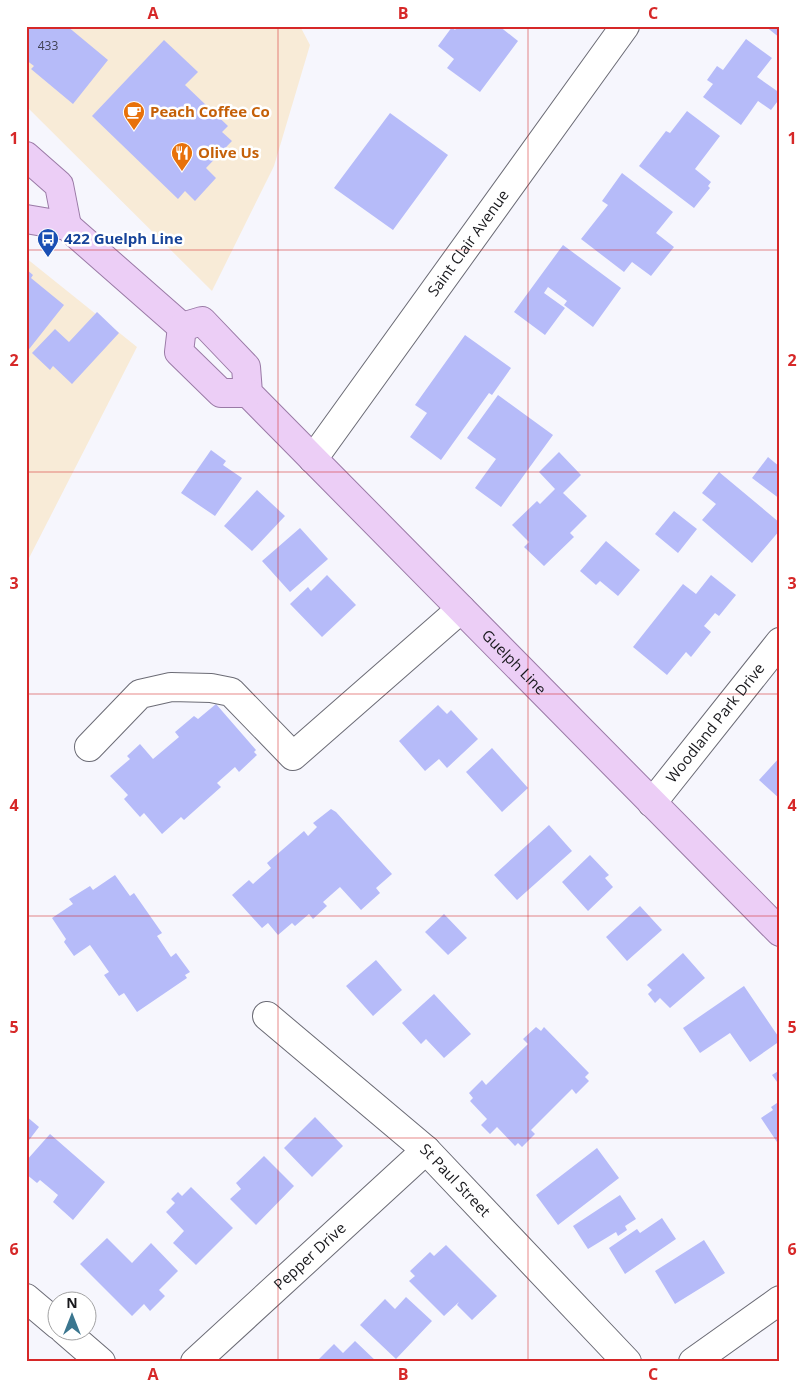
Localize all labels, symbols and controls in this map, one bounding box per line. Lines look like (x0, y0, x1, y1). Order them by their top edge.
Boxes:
text: A (147, 2, 159, 24)
text: B (398, 2, 408, 24)
text: C (648, 2, 658, 24)
house number: 433 (38, 37, 58, 54)
cafe icon: Peach Coffee Co (122, 100, 146, 131)
place label: Peach Coffee Co (150, 101, 270, 121)
text: 1 (9, 127, 19, 149)
text: 1 (787, 127, 797, 149)
restaurant icon: Olive Us (170, 141, 194, 172)
place label: Olive Us (198, 142, 259, 162)
street label: Saint Clair Avenue (423, 185, 513, 300)
bus stop icon: 422 Guelph Line (36, 227, 60, 258)
place label: 422 Guelph Line (64, 228, 183, 248)
text: 2 (9, 349, 19, 371)
text: 2 (787, 349, 797, 371)
text: 3 (9, 572, 19, 594)
text: 3 (787, 572, 797, 594)
street label: Guelph Line (478, 625, 551, 698)
street label: Woodland Park Drive (661, 659, 768, 787)
text: 4 (9, 794, 19, 816)
text: 4 (787, 794, 797, 816)
text: 5 (9, 1016, 19, 1038)
text: 5 (787, 1016, 797, 1038)
street label: St Paul Street (417, 1138, 495, 1221)
street label: Pepper Drive (269, 1218, 350, 1294)
text: 6 (9, 1238, 19, 1260)
text: 6 (787, 1238, 797, 1260)
north arrow (48, 1290, 98, 1340)
text: N (66, 1293, 78, 1312)
text: A (147, 1363, 159, 1385)
text: B (398, 1363, 408, 1385)
text: C (648, 1363, 658, 1385)

